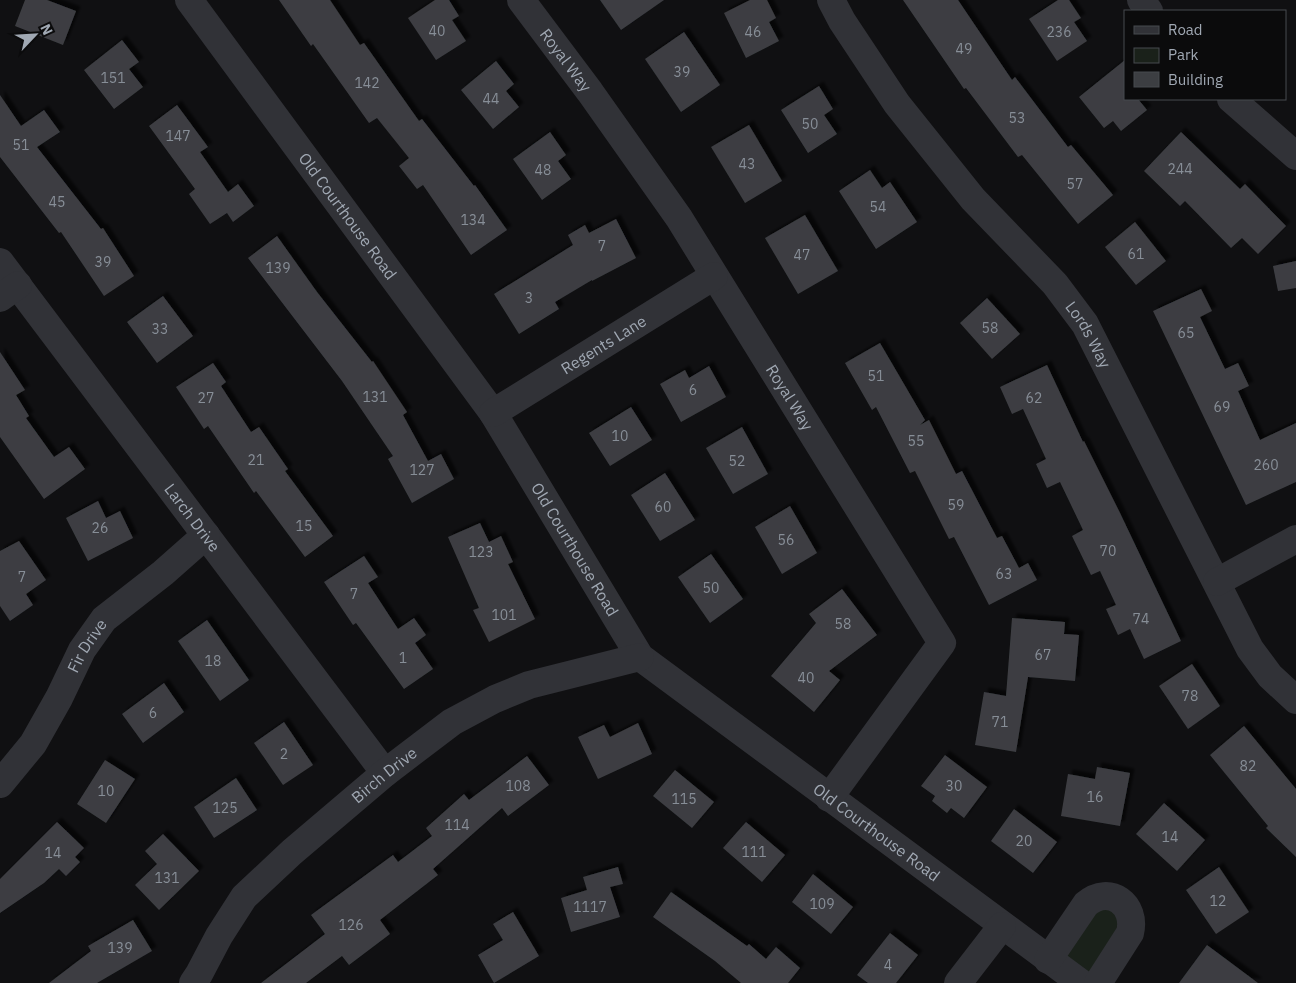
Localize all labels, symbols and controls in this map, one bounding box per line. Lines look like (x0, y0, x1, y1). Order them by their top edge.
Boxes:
north arrow (10, 10, 60, 60)
legend (1124, 10, 1286, 100)
text: Road (1168, 20, 1203, 39)
text: N (36, 21, 57, 38)
house number: 40 (429, 22, 445, 40)
house number: 46 (745, 23, 761, 41)
house number: 236 (1046, 23, 1072, 41)
street label: Royal Way (536, 24, 596, 96)
house number: 49 (956, 40, 972, 58)
text: Park (1168, 45, 1198, 64)
house number: 39 (674, 63, 690, 81)
house number: 151 (100, 69, 126, 87)
text: Building (1168, 70, 1223, 89)
house number: 142 (354, 74, 380, 92)
house number: 44 (483, 90, 499, 108)
house number: 53 (1009, 109, 1025, 127)
house number: 50 (802, 115, 818, 133)
house number: 147 (165, 127, 191, 145)
house number: 51 (13, 136, 29, 154)
street label: Old Courthouse Road (295, 148, 401, 283)
house number: 43 (739, 155, 755, 173)
house number: 244 (1167, 160, 1193, 178)
house number: 48 (535, 161, 551, 179)
house number: 57 (1067, 175, 1083, 193)
house number: 45 (49, 193, 65, 211)
house number: 54 (870, 198, 886, 216)
house number: 134 (460, 211, 486, 229)
house number: 7 (598, 237, 606, 255)
house number: 61 (1128, 245, 1144, 263)
house number: 47 (794, 246, 810, 264)
house number: 39 (95, 253, 111, 271)
house number: 139 (265, 259, 291, 277)
house number: 3 (525, 289, 533, 307)
street label: Lords Way (1061, 297, 1116, 371)
street label: Regents Lane (557, 310, 650, 378)
house number: 58 (982, 319, 998, 337)
house number: 33 (152, 320, 168, 338)
house number: 65 (1178, 324, 1194, 342)
street label: Royal Way (762, 361, 818, 434)
house number: 51 (868, 367, 884, 385)
house number: 6 (689, 381, 697, 399)
house number: 131 (362, 388, 388, 406)
house number: 27 (198, 389, 214, 407)
house number: 62 (1026, 389, 1042, 407)
house number: 69 (1214, 398, 1230, 416)
house number: 10 (612, 427, 628, 445)
house number: 55 (908, 432, 924, 450)
house number: 21 (248, 451, 264, 469)
house number: 52 (729, 452, 745, 470)
house number: 260 (1253, 456, 1279, 474)
house number: 127 (409, 461, 435, 479)
street label: Larch Drive (160, 479, 225, 556)
street label: Old Courthouse Road (527, 479, 623, 620)
house number: 59 (948, 496, 964, 514)
house number: 60 (655, 498, 671, 516)
house number: 15 (296, 517, 312, 535)
house number: 26 (92, 519, 108, 537)
house number: 56 (778, 531, 794, 549)
house number: 70 (1100, 542, 1116, 560)
house number: 123 (468, 543, 494, 561)
house number: 63 (996, 565, 1012, 583)
house number: 7 (18, 568, 26, 586)
house number: 50 (703, 579, 719, 597)
house number: 7 (350, 585, 358, 603)
house number: 101 (491, 606, 517, 624)
house number: 74 (1133, 610, 1149, 628)
street label: Fir Drive (63, 615, 111, 676)
house number: 58 (835, 615, 851, 633)
house number: 67 (1035, 646, 1051, 664)
house number: 1 (399, 649, 407, 667)
house number: 18 (205, 652, 221, 670)
house number: 40 (798, 669, 814, 687)
house number: 78 (1182, 687, 1198, 705)
house number: 6 (149, 704, 157, 722)
house number: 71 (992, 713, 1008, 731)
street label: Birch Drive (347, 742, 421, 807)
house number: 2 (280, 745, 288, 763)
house number: 82 (1240, 757, 1256, 775)
house number: 108 (505, 777, 531, 795)
house number: 30 (946, 777, 962, 795)
street label: Old Courthouse Road (809, 779, 944, 885)
house number: 10 (98, 782, 114, 800)
house number: 16 (1087, 788, 1103, 806)
house number: 115 (671, 790, 697, 808)
house number: 125 (212, 799, 238, 817)
house number: 114 (444, 816, 470, 834)
house number: 14 (1162, 828, 1178, 846)
house number: 20 (1016, 832, 1032, 850)
house number: 111 (741, 843, 767, 861)
house number: 14 (45, 844, 61, 862)
house number: 131 (154, 869, 180, 887)
house number: 12 (1210, 892, 1226, 910)
house number: 109 (809, 895, 835, 913)
house number: 1117 (573, 898, 607, 916)
house number: 126 (338, 916, 364, 934)
house number: 139 (107, 939, 133, 957)
house number: 4 (884, 956, 892, 974)

